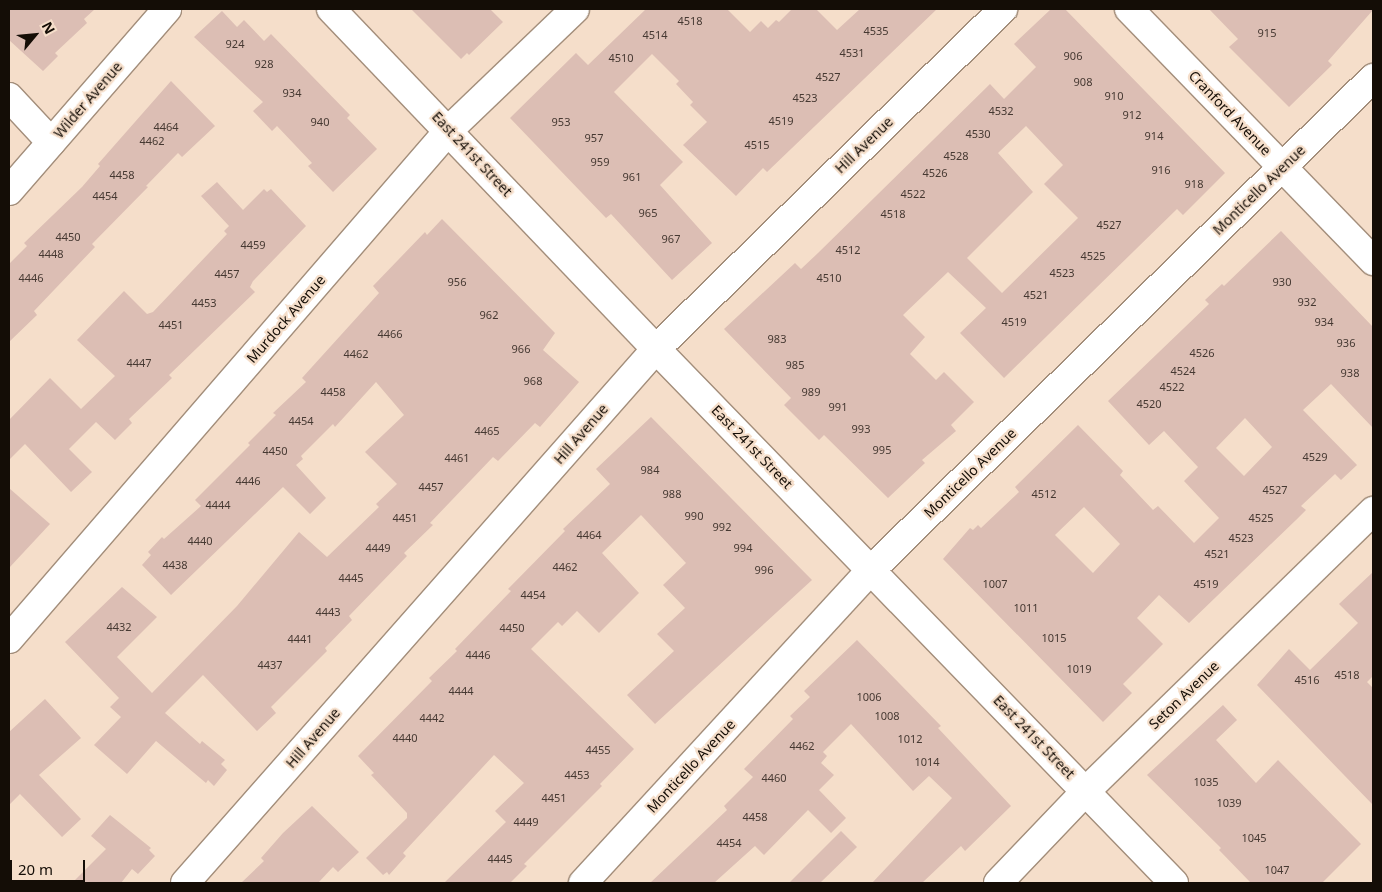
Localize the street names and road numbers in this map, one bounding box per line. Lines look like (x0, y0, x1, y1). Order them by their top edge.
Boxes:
street label: Wilder Avenue (50, 59, 126, 141)
street label: Cranford Avenue (1185, 67, 1275, 159)
street label: East 241st Street (429, 108, 515, 200)
street label: Hill Avenue (832, 113, 896, 177)
street label: Monticello Avenue (1209, 142, 1309, 238)
street label: Murdock Avenue (243, 272, 329, 366)
street label: Hill Avenue (550, 401, 612, 467)
street label: East 241st Street (708, 402, 796, 492)
street label: Monticello Avenue (920, 425, 1020, 521)
street label: Seton Avenue (1146, 658, 1222, 732)
street label: East 241st Street (990, 692, 1078, 782)
street label: Hill Avenue (282, 705, 344, 771)
street label: Monticello Avenue (643, 716, 739, 816)

